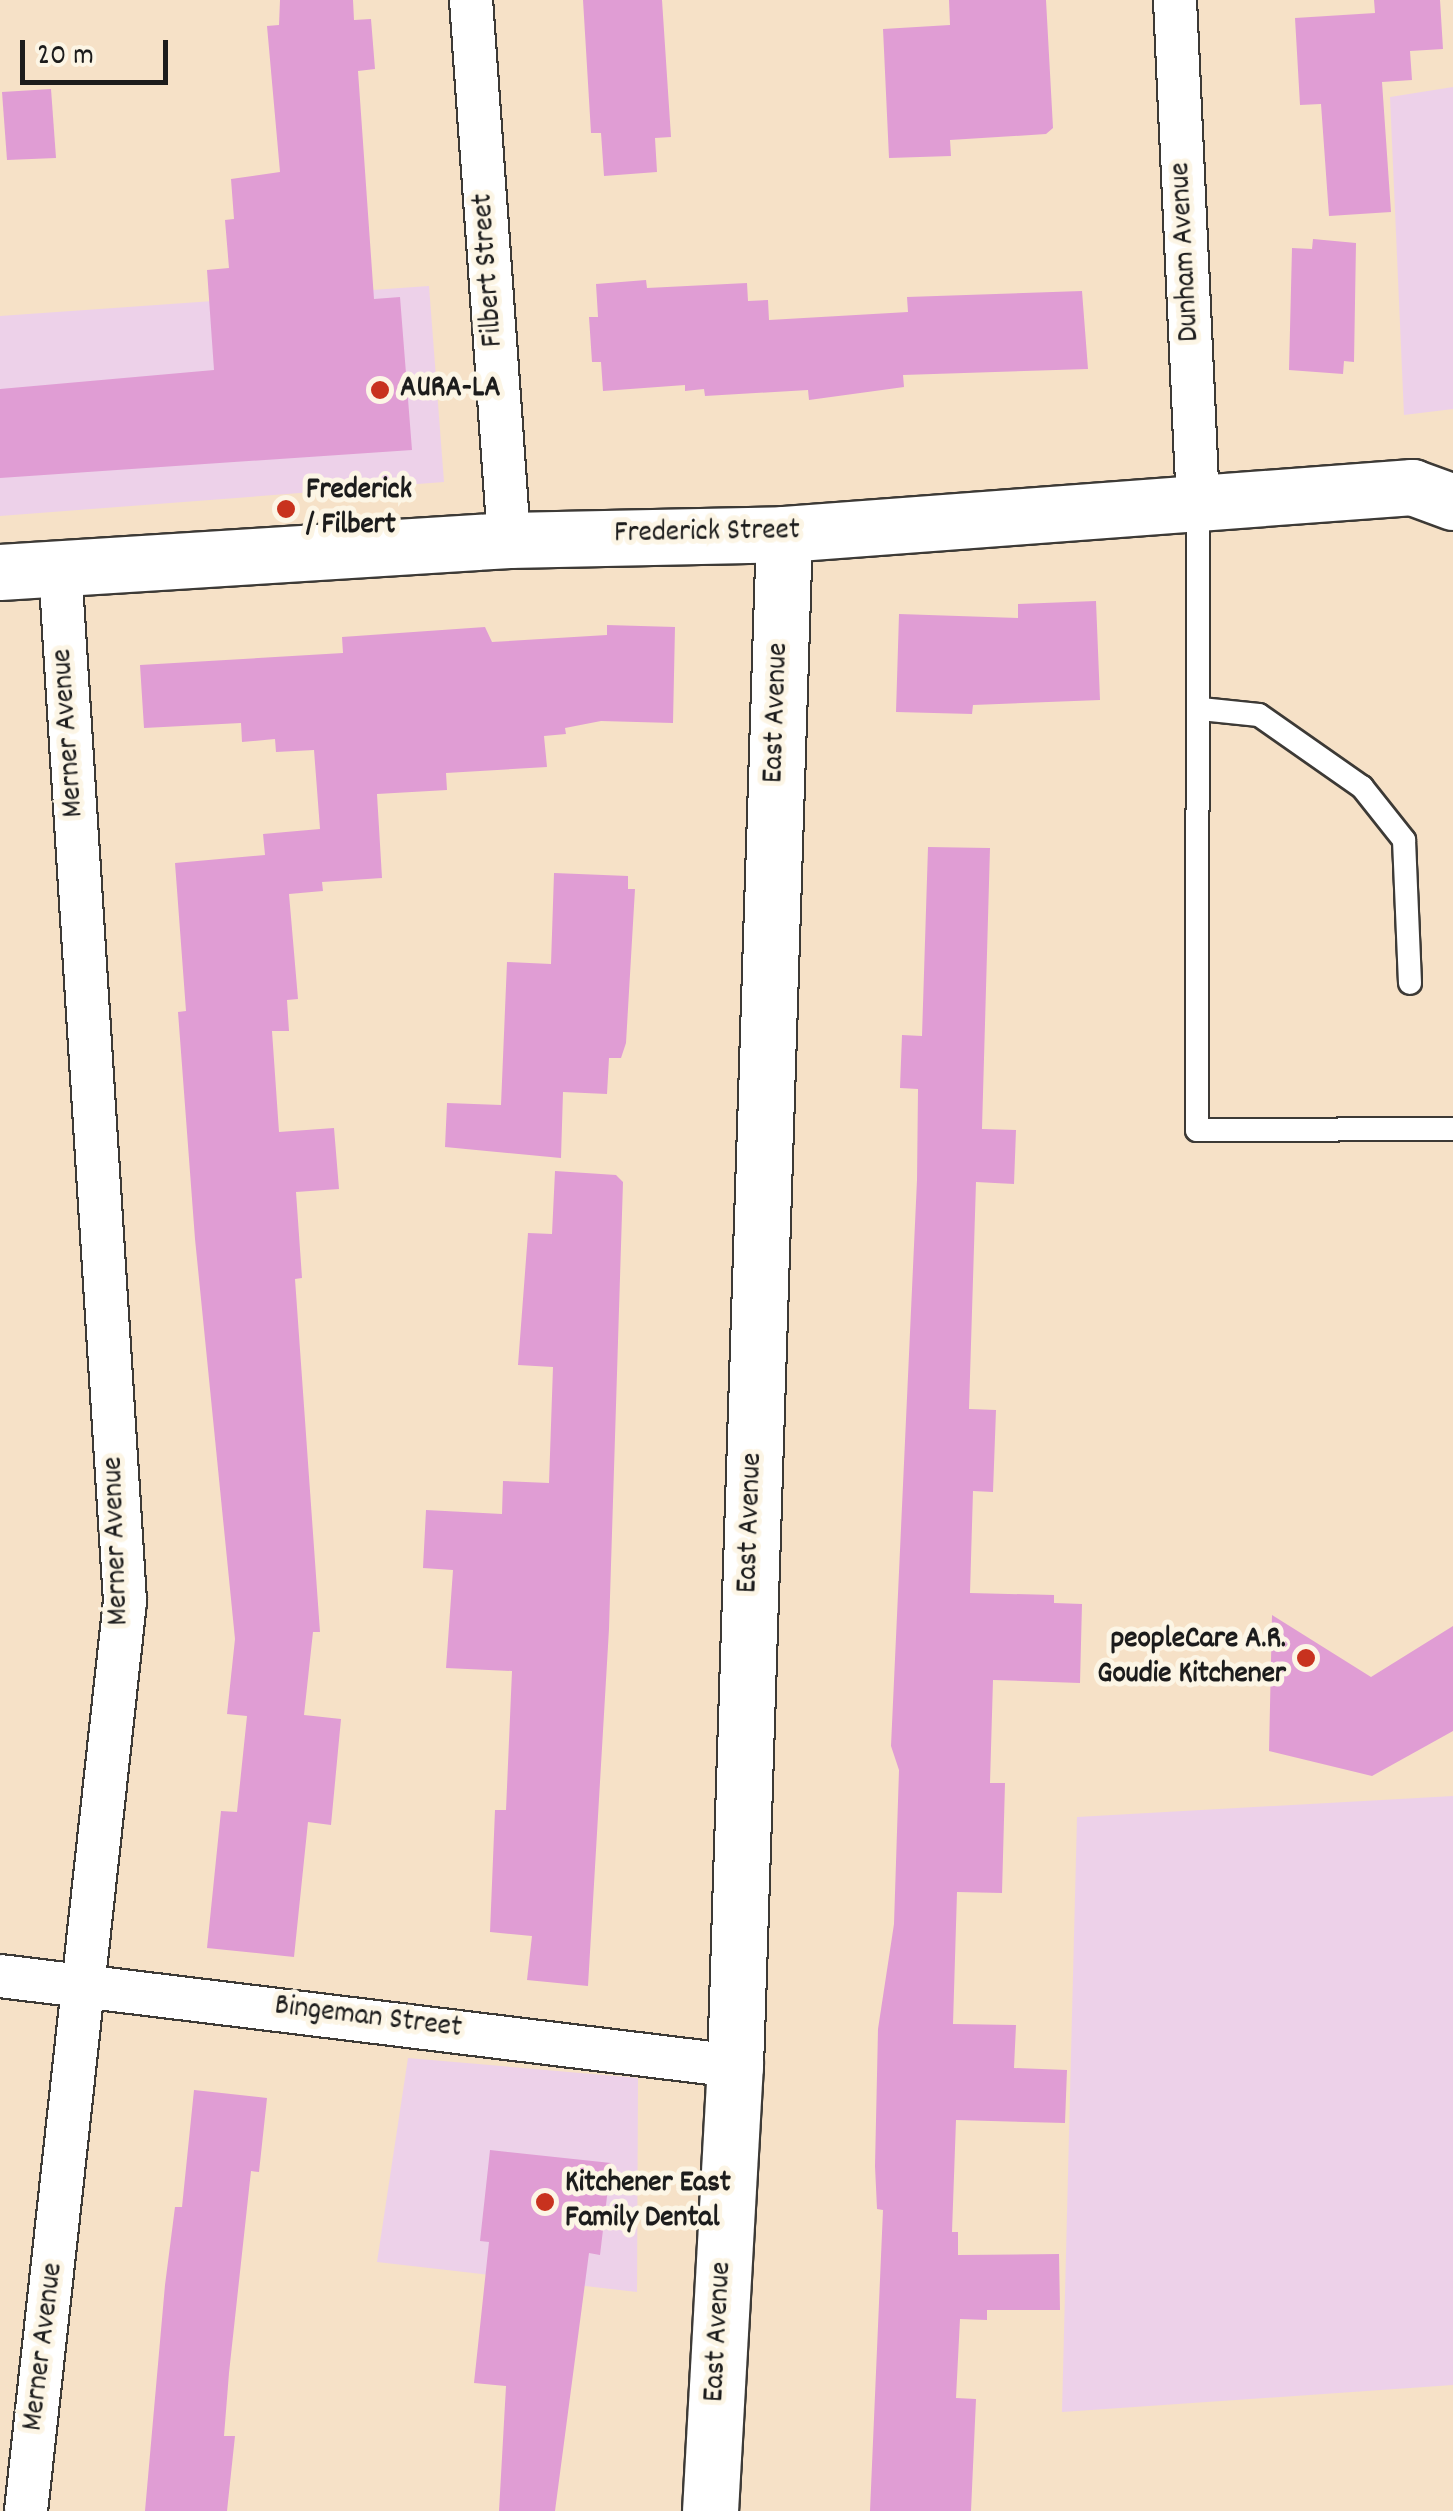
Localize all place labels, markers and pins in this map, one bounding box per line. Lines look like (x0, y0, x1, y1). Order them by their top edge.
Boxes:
place label: AURA-LA (400, 372, 501, 408)
marker: AURA-LA (369, 379, 391, 401)
place label: Frederick / Filbert (306, 474, 412, 544)
marker: Frederick / Filbert (275, 498, 297, 520)
place label: peopleCare A.R. Goudie Kitchener (1097, 1623, 1286, 1694)
marker: peopleCare A.R. Goudie Kitchener (1295, 1647, 1317, 1669)
place label: Kitchener East Family Dental (565, 2167, 731, 2238)
marker: Kitchener East Family Dental (534, 2191, 556, 2213)

